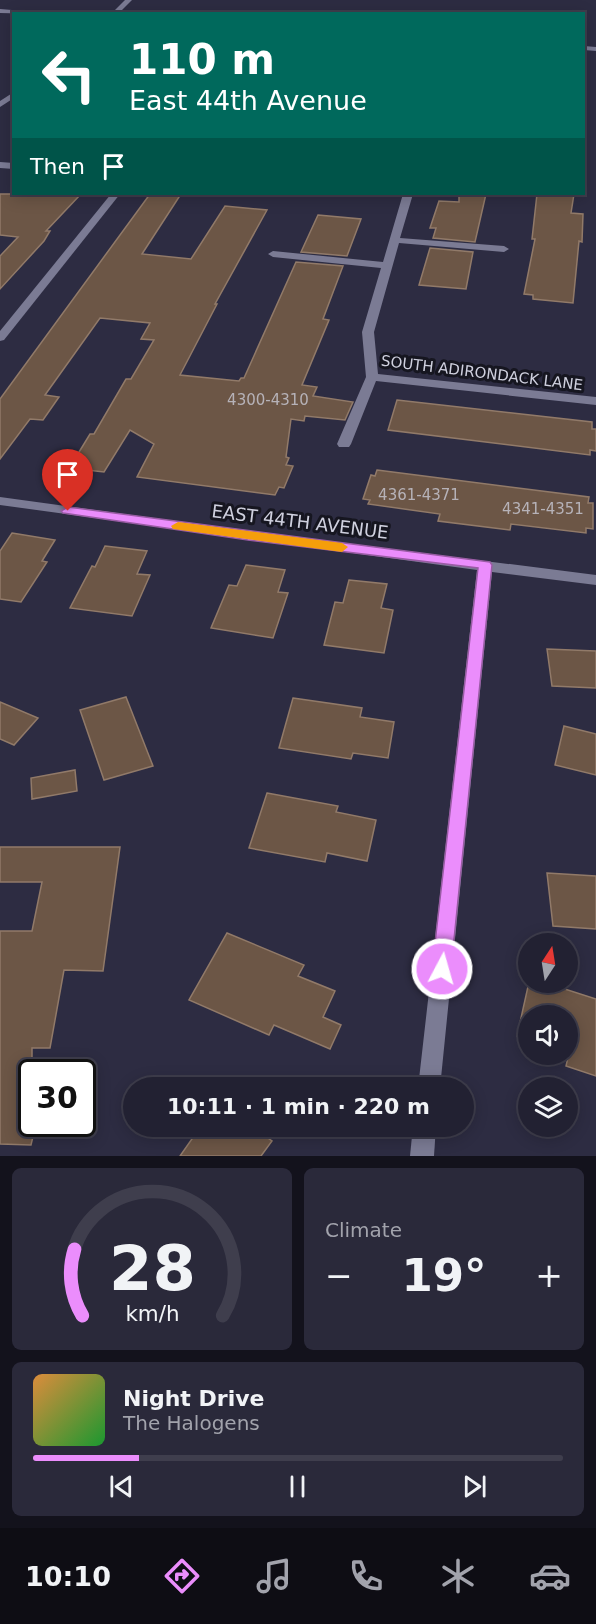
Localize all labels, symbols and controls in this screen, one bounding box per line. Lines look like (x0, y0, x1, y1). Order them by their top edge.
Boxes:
text: 110 m (129, 35, 275, 84)
icon: left (30, 36, 108, 114)
text: East 44th Avenue (129, 85, 367, 116)
icon: arrive (97, 150, 130, 183)
text: Then (30, 154, 85, 179)
street label: SOUTH ADIRONDACK LANE (380, 352, 584, 394)
house number: 4300-4310 (227, 391, 309, 409)
pin (42, 449, 93, 511)
icon: arrive (51, 458, 84, 491)
house number: 4361-4371 (378, 486, 460, 504)
street label: EAST 44TH AVENUE (211, 500, 390, 543)
house number: 4341-4351 (502, 500, 584, 518)
north arrow (518, 933, 578, 993)
map controls (518, 933, 578, 1137)
position arrow (410, 937, 474, 1001)
button: sound (518, 1005, 578, 1065)
speed limit sign: 30 (18, 1059, 96, 1137)
button: layers (518, 1077, 578, 1137)
text: 10:11 · 1 min · 220 m (167, 1094, 430, 1119)
text: Climate (325, 1218, 402, 1242)
text: 28 (109, 1232, 195, 1305)
text: 19° (401, 1249, 487, 1302)
text: − (325, 1256, 353, 1295)
text: + (535, 1256, 563, 1295)
text: km/h (125, 1301, 179, 1326)
text: Night Drive (123, 1386, 264, 1411)
text: The Halogens (123, 1411, 260, 1435)
icon: previous (105, 1470, 138, 1503)
icon: pause (281, 1470, 314, 1503)
icon: next (458, 1470, 491, 1503)
icon: directions (161, 1555, 203, 1597)
icon: music (253, 1555, 295, 1597)
icon: phone (345, 1555, 387, 1597)
icon: climate (437, 1555, 479, 1597)
icon: car (529, 1555, 571, 1597)
text: 10:10 (25, 1561, 111, 1592)

